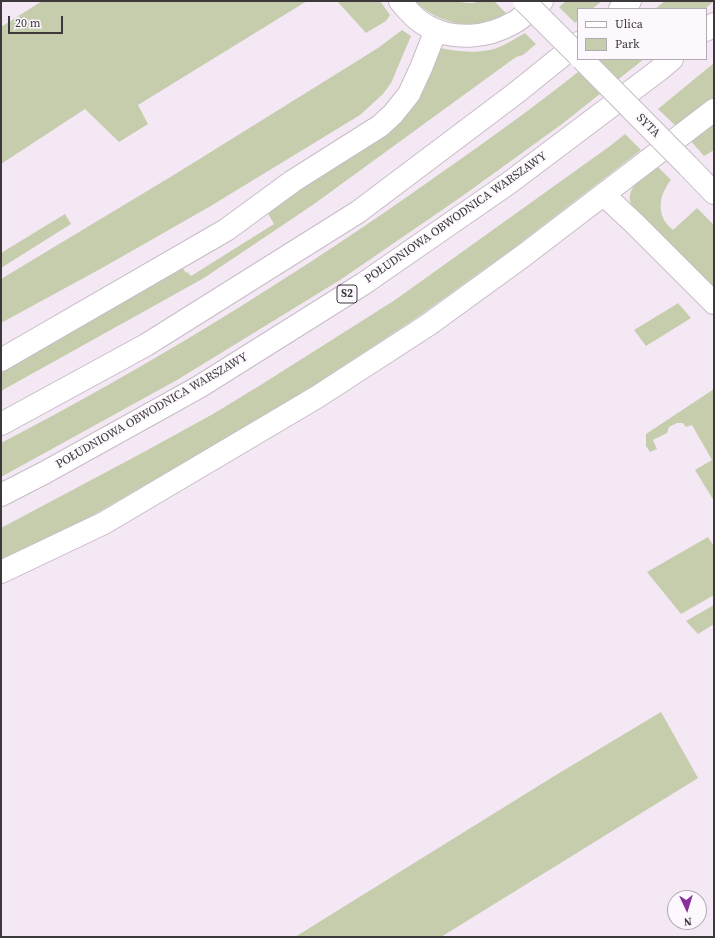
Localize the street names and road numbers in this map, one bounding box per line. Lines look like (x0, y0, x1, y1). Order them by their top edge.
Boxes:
street label: SYTA (633, 111, 663, 141)
street label: POŁUDNIOWA OBWODNICA WARSZAWY (362, 149, 550, 287)
road number: S2 (337, 285, 357, 303)
street label: POŁUDNIOWA OBWODNICA WARSZAWY (54, 350, 250, 472)

